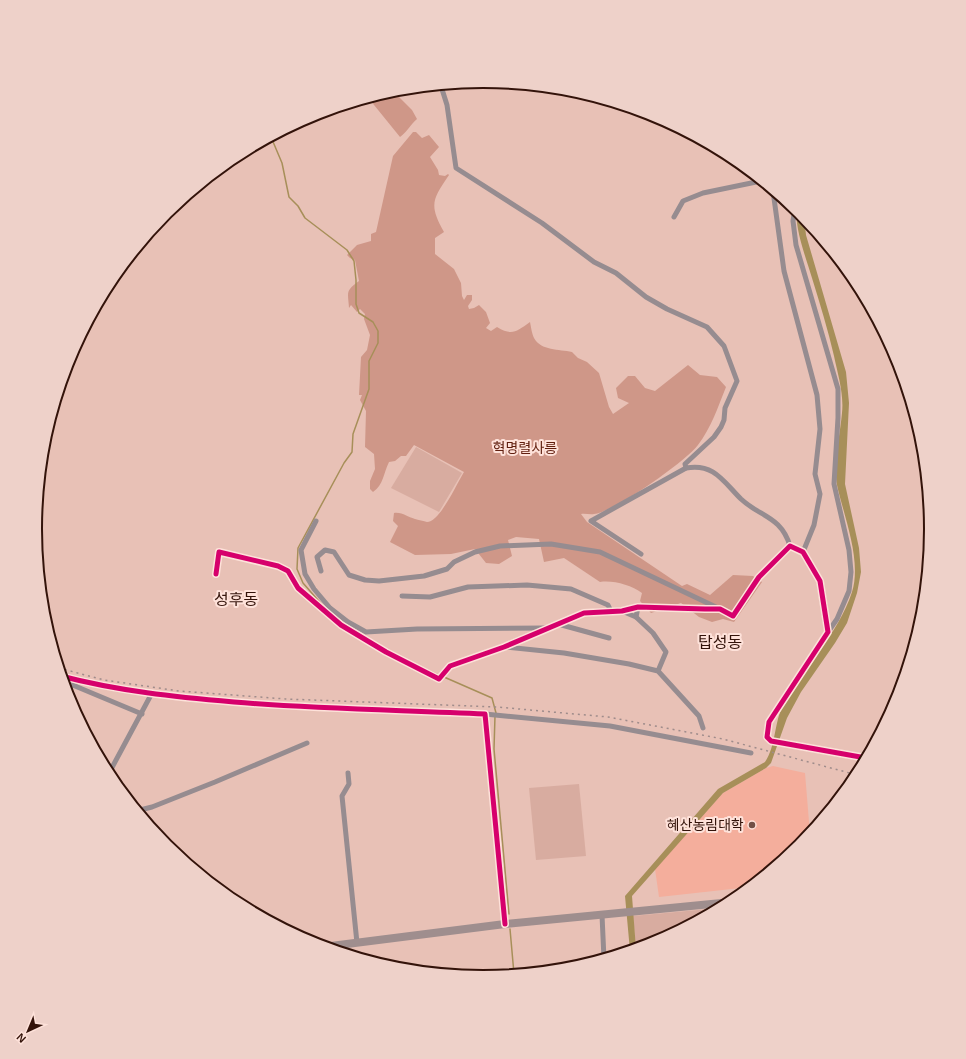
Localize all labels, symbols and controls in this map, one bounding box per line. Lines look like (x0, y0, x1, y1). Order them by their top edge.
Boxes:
park label: 혁명렬사릉 (493, 440, 557, 456)
district label: 성후동 (214, 591, 258, 608)
district label: 탑성동 (698, 634, 742, 651)
place label: 혜산농림대학 (667, 817, 744, 833)
marker: 혜산농림대학 (747, 820, 757, 830)
north arrow (8, 1011, 48, 1051)
text: N (14, 1031, 28, 1045)

